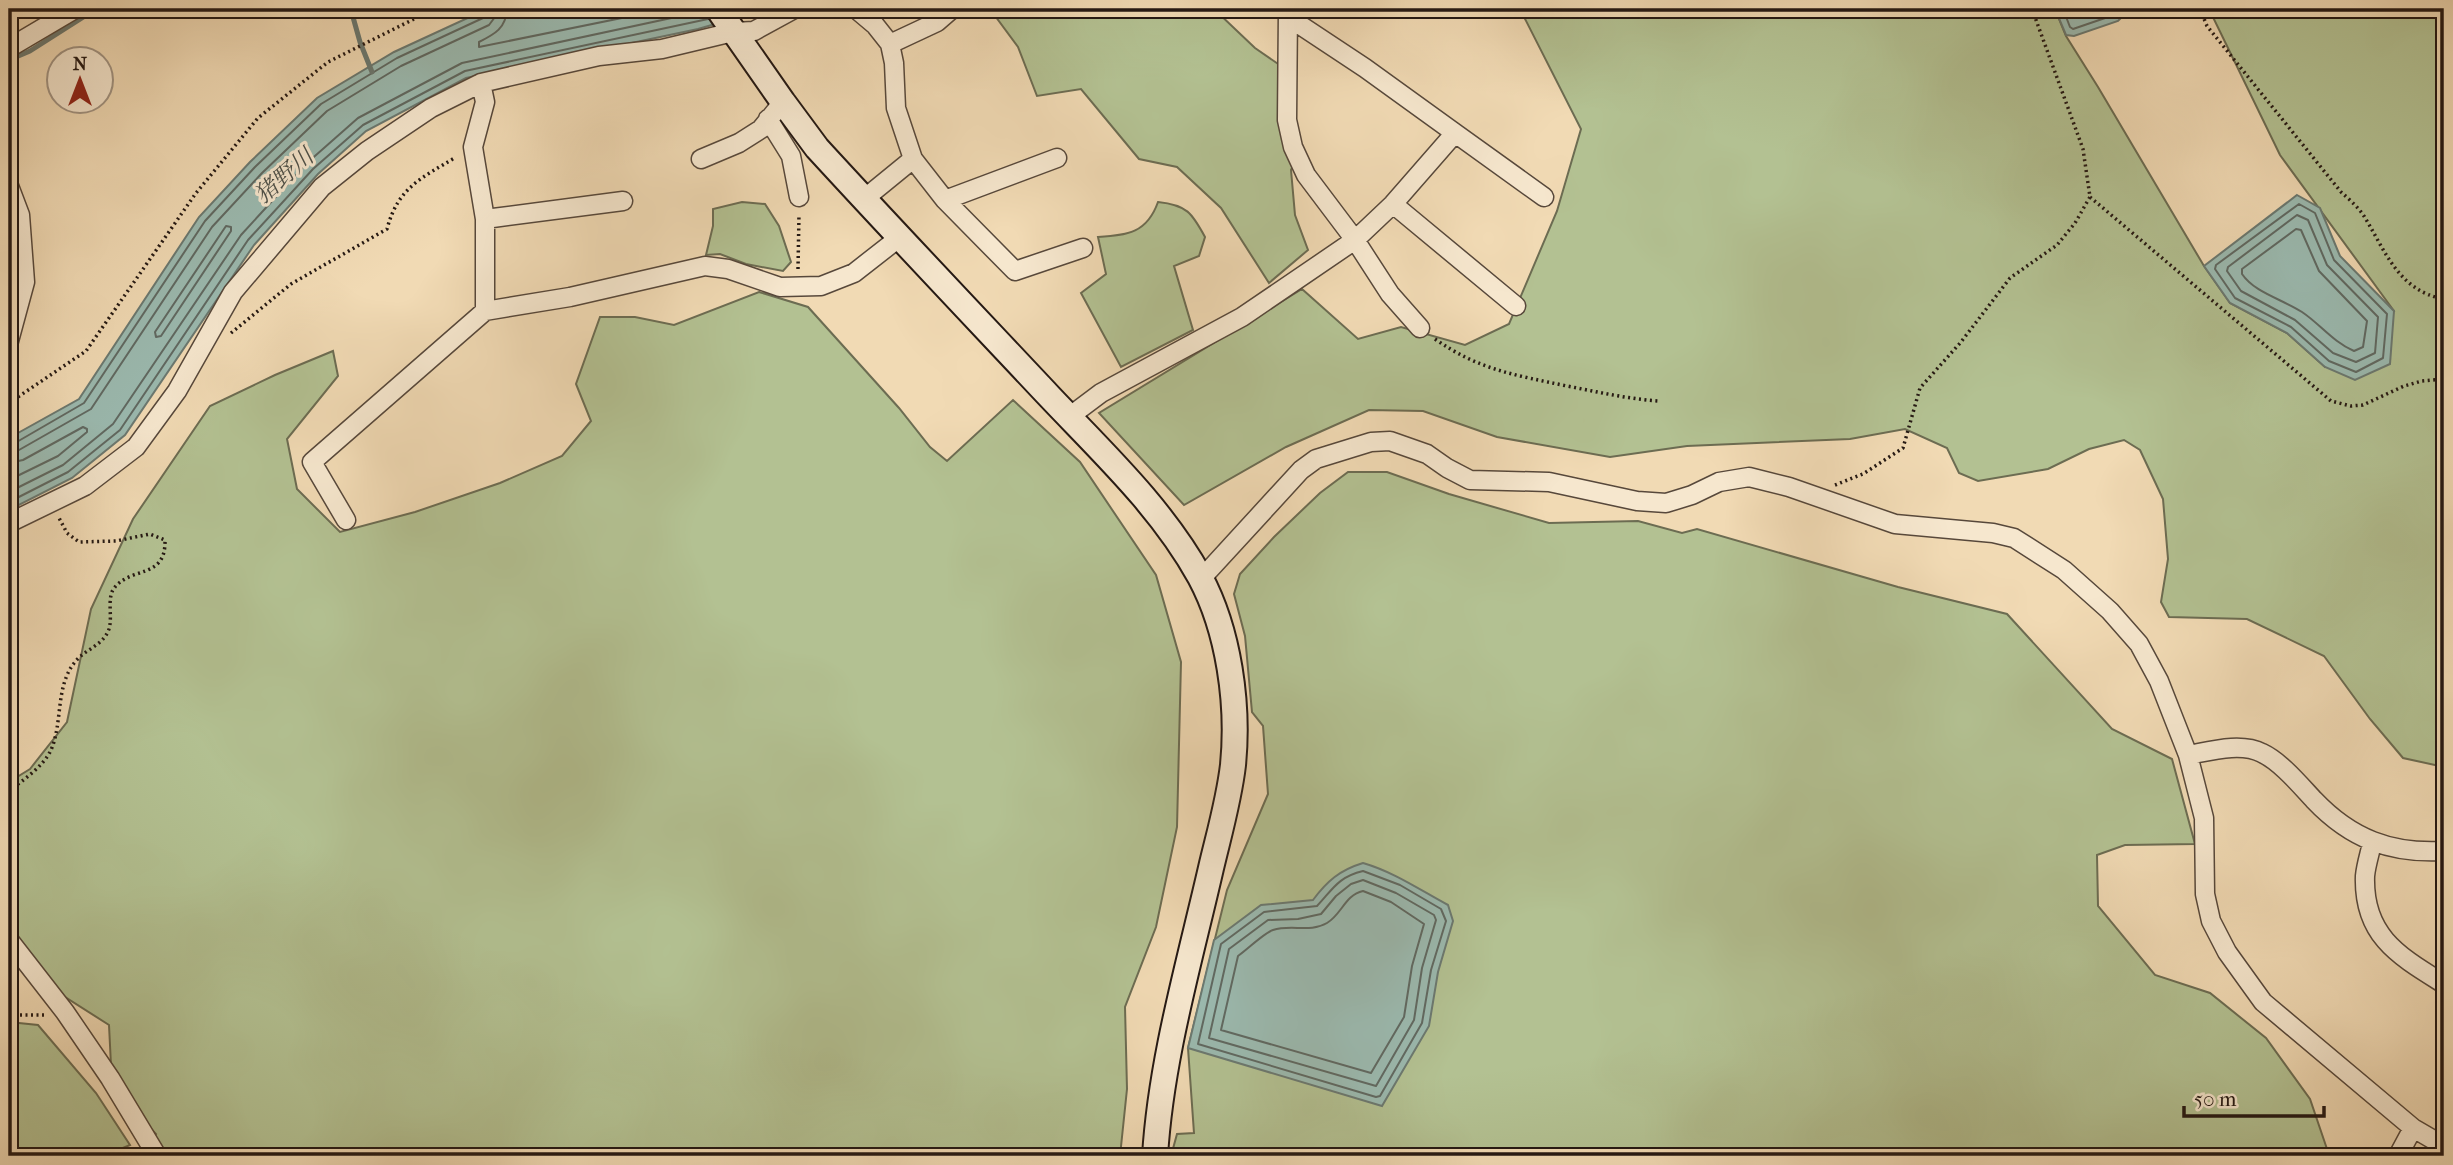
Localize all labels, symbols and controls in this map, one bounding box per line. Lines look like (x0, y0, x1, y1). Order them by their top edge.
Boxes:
north arrow (46, 46, 116, 116)
text: N (73, 53, 88, 75)
water label: 猪野川 (249, 141, 321, 209)
scale bar (2184, 1074, 2324, 1118)
text: 50 m (2194, 1087, 2237, 1111)

